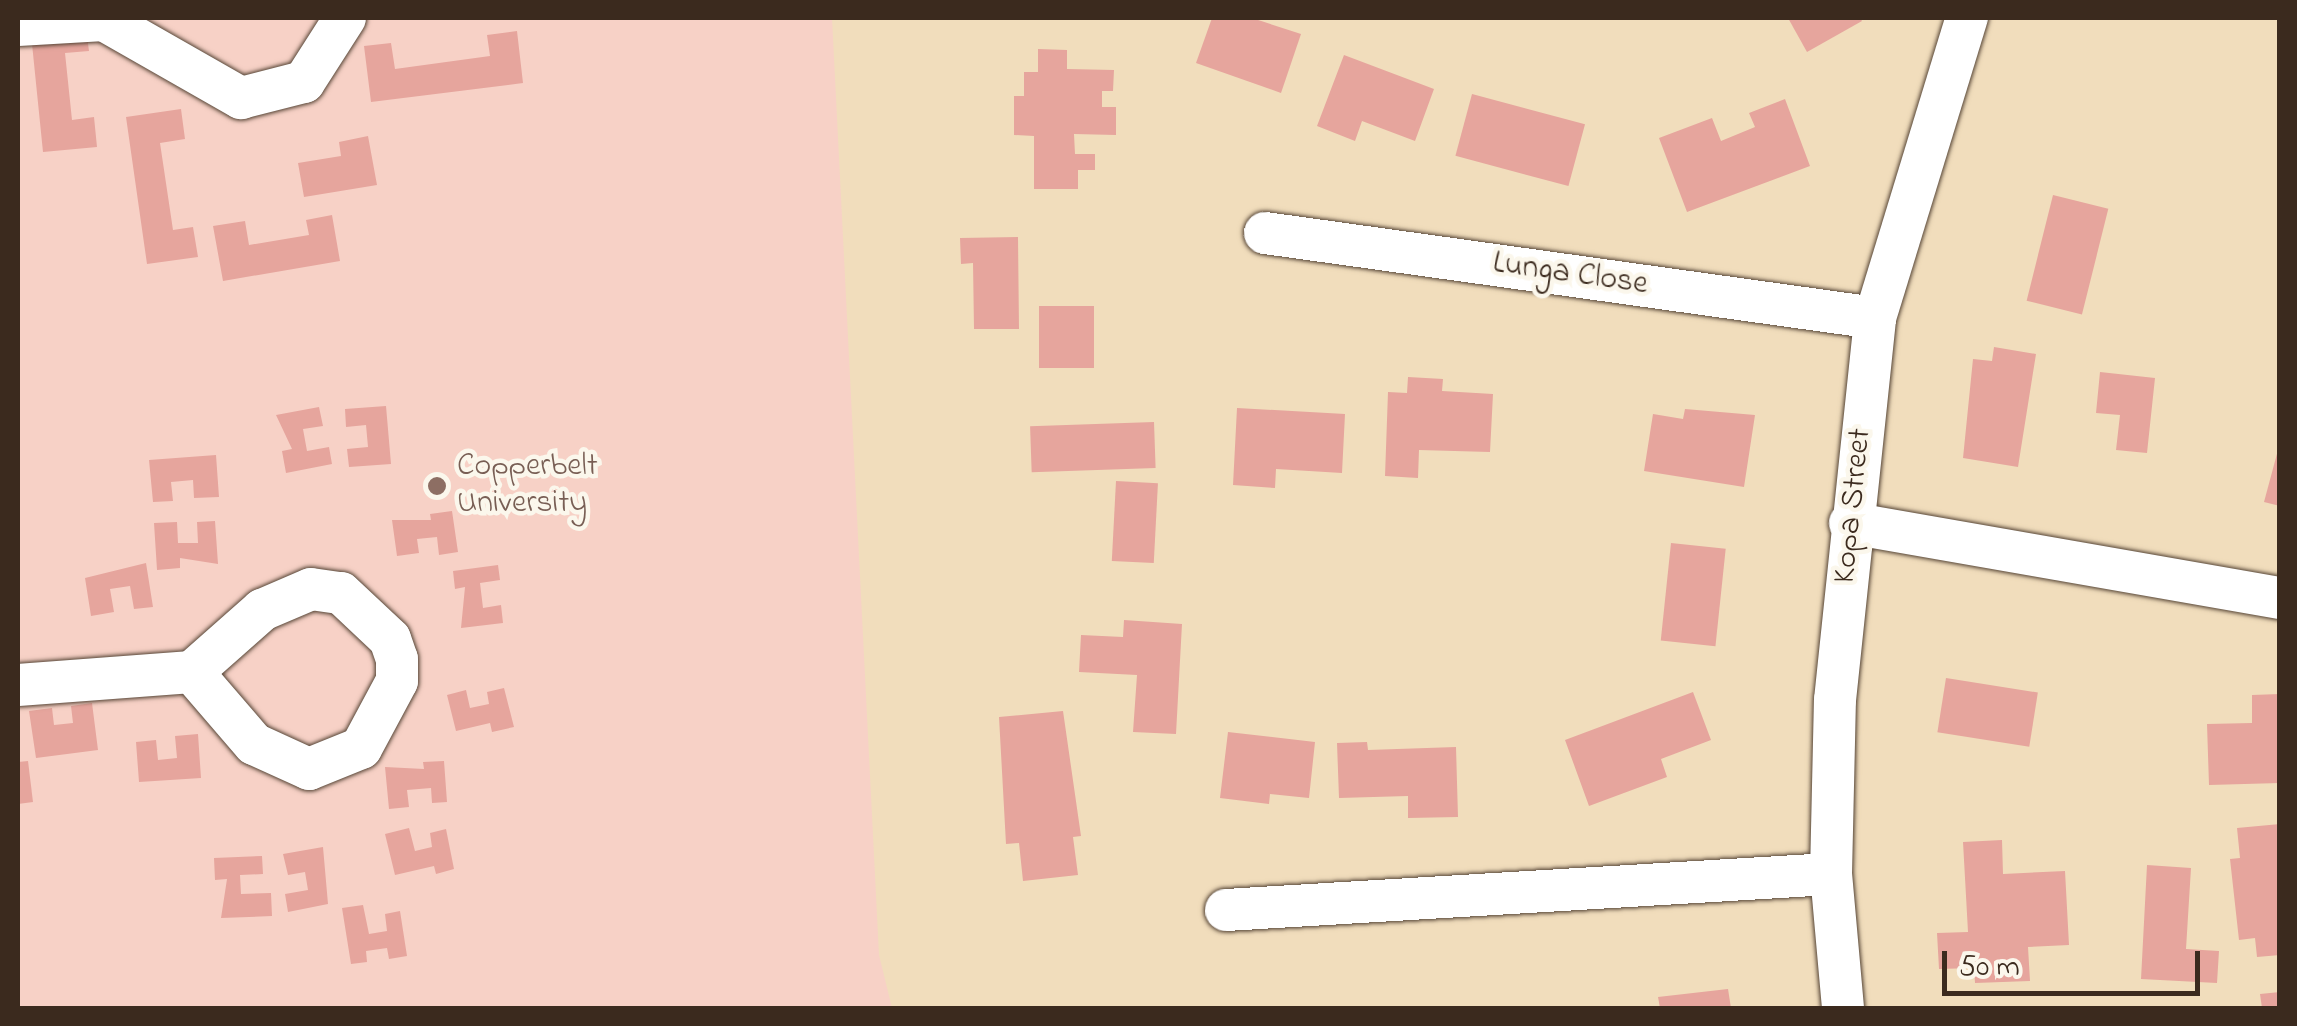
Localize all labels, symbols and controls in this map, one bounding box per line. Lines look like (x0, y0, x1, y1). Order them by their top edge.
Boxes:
street label: Lunga Close (1490, 245, 1650, 305)
street label: Kopa Street (1827, 427, 1881, 585)
place label: Copperbelt University (457, 449, 598, 524)
marker: Copperbelt University (426, 475, 448, 497)
scale bar (1947, 931, 2204, 993)
text: 50 m (1959, 946, 2020, 990)

